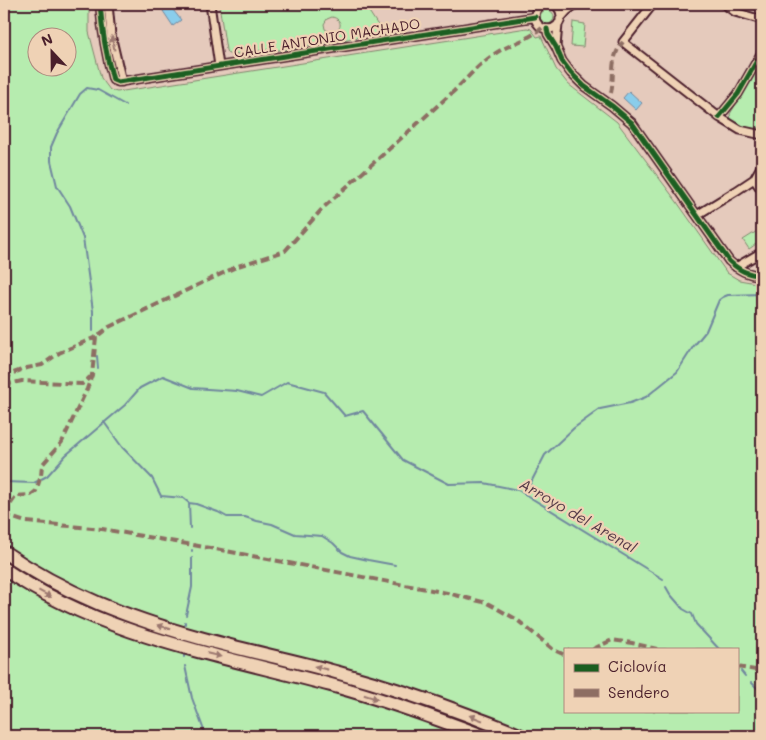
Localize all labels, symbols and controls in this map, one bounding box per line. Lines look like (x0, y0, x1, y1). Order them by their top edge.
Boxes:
street label: CALLE ANTONIO MACHADO (232, 13, 421, 62)
north arrow (28, 28, 78, 78)
text: N (38, 29, 55, 50)
one-way arrow (109, 36, 117, 51)
water label: Arroyo del Arenal (516, 474, 641, 557)
one-way arrow (38, 590, 53, 598)
one-way arrow (157, 622, 172, 630)
legend (564, 648, 738, 712)
one-way arrow (207, 651, 222, 659)
text: Ciclovía (608, 656, 667, 676)
one-way arrow (314, 664, 329, 672)
text: Sendero (608, 682, 669, 702)
one-way arrow (364, 694, 379, 702)
one-way arrow (468, 714, 483, 722)

